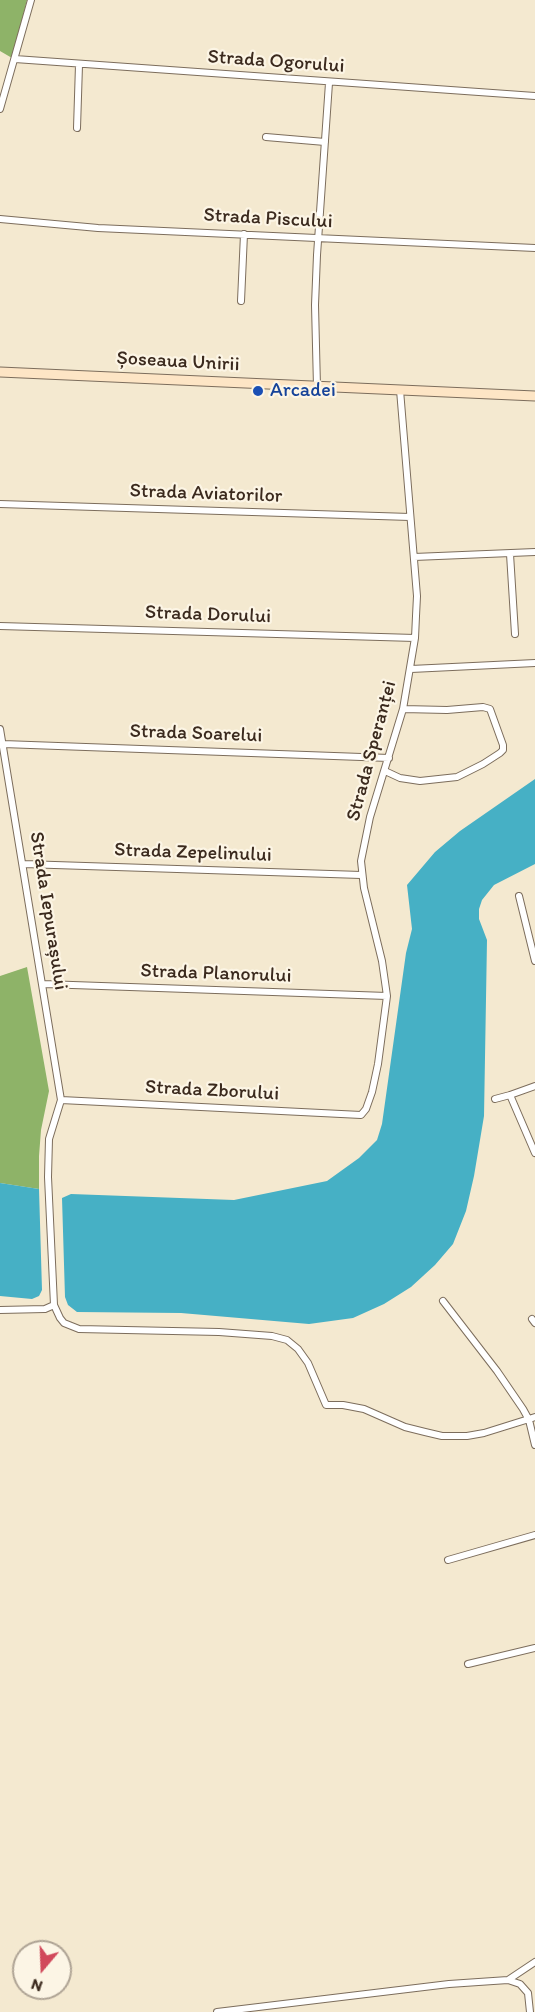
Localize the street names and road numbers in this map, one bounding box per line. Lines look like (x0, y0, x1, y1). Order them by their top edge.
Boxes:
street label: Strada Ogorului (207, 45, 345, 79)
street label: Strada Piscului (203, 204, 333, 234)
street label: Șoseaua Unirii (116, 347, 240, 377)
street label: Strada Aviatorilor (129, 479, 283, 509)
street label: Strada Dorului (145, 601, 271, 629)
street label: Strada Speranței (342, 678, 402, 824)
street label: Strada Soarelui (129, 720, 263, 748)
street label: Strada Iepurașului (24, 830, 72, 992)
street label: Strada Zepelinului (114, 838, 272, 868)
street label: Strada Planorului (140, 959, 292, 989)
street label: Strada Zborului (144, 1076, 280, 1106)

